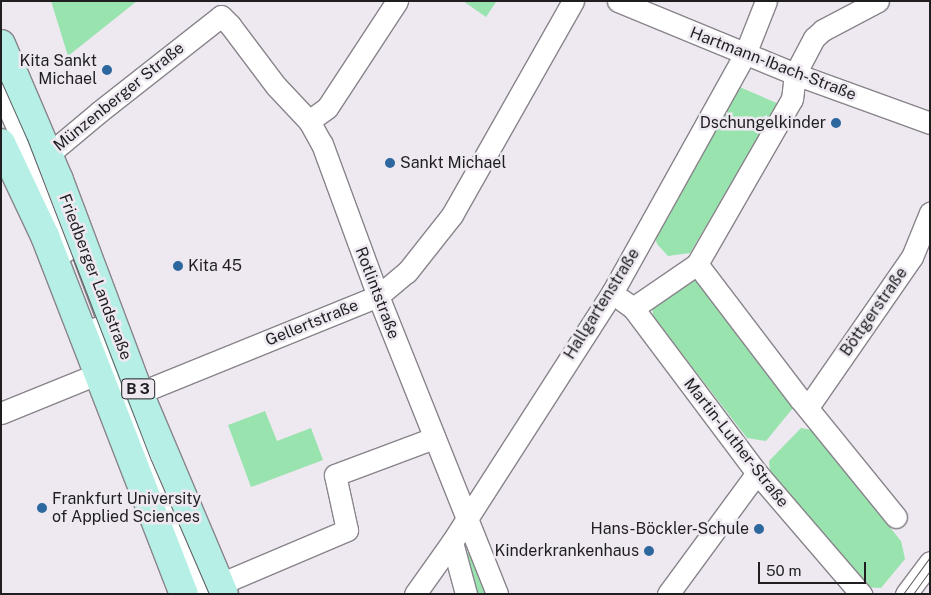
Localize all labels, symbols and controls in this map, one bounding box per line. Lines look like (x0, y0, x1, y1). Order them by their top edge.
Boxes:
street label: Hartmann-Ibach-Straße (687, 23, 859, 105)
street label: Münzenberger Straße (50, 39, 188, 155)
place label: Kita Sankt Michael (20, 51, 97, 89)
marker: Kita Sankt Michael (101, 64, 113, 76)
place label: Dschungelkinder (700, 113, 826, 133)
marker: Dschungelkinder (830, 117, 842, 129)
place label: Sankt Michael (400, 153, 506, 173)
marker: Sankt Michael (384, 157, 396, 169)
street label: Friedberger Landstraße (55, 191, 135, 363)
street label: Rotlintstraße (351, 244, 403, 342)
street label: Hallgartenstraße (560, 245, 644, 363)
place label: Kita 45 (188, 256, 242, 276)
marker: Kita 45 (172, 260, 184, 272)
street label: Böttgerstraße (836, 264, 912, 360)
street label: Gellertstraße (263, 296, 361, 350)
street label: Martin-Luther-Straße (680, 375, 792, 511)
road number: B 3 (120, 376, 156, 402)
place label: Frankfurt University of Applied Sciences (52, 489, 201, 527)
marker: Frankfurt University of Applied Sciences (36, 502, 48, 514)
place label: Hans-Böckler-Schule (591, 519, 749, 539)
marker: Hans-Böckler-Schule (753, 523, 765, 535)
place label: Kinderkrankenhaus (495, 541, 639, 561)
marker: Kinderkrankenhaus (643, 545, 655, 557)
scale bar (761, 552, 868, 584)
text: 50 m (766, 562, 801, 579)

